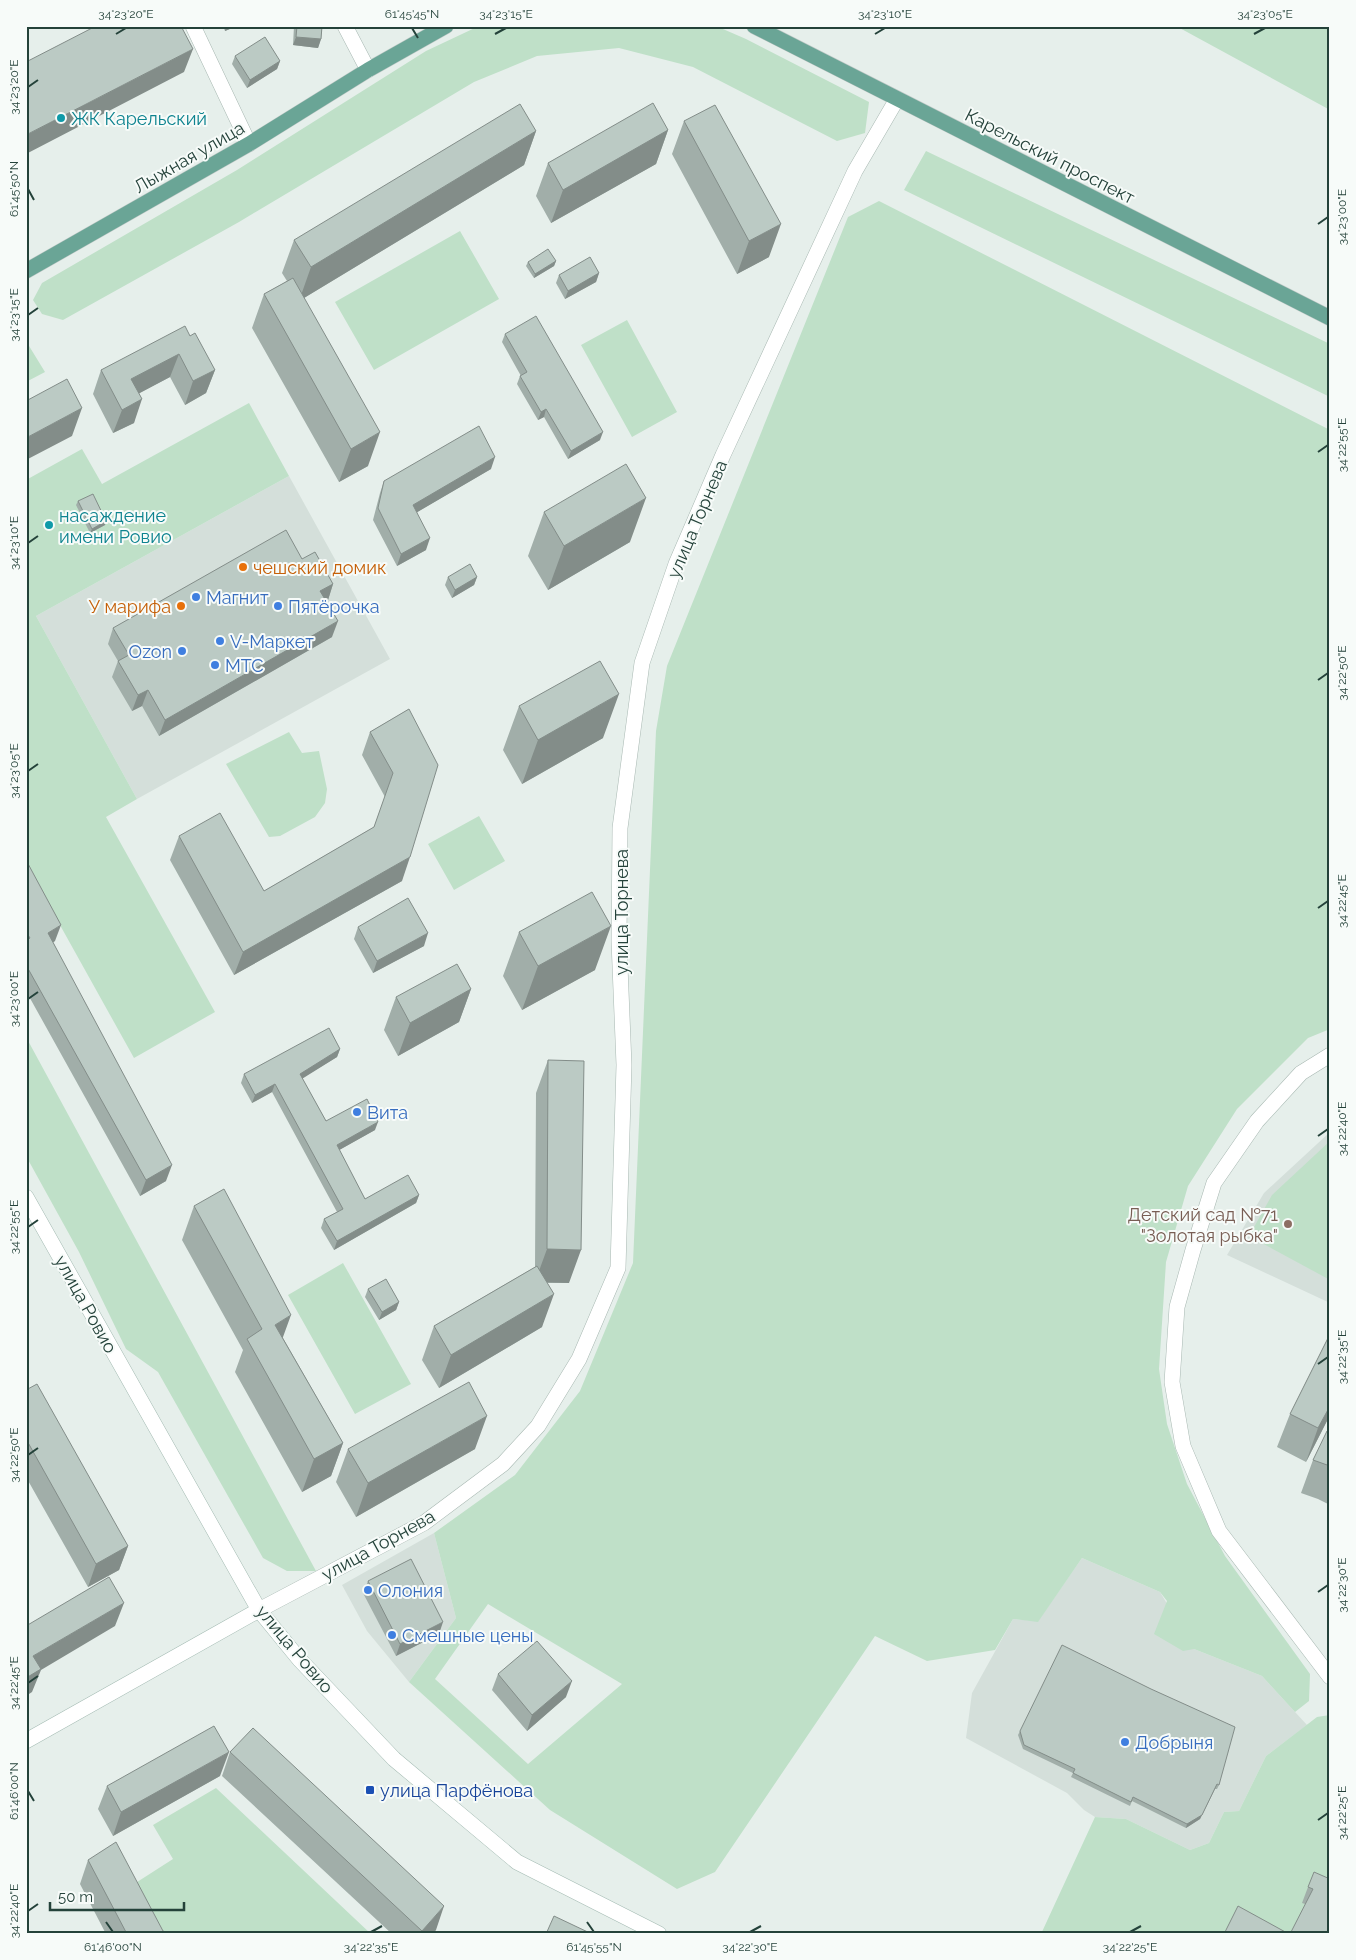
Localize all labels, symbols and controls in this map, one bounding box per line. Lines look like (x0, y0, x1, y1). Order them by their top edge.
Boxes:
text: 34°23'20"E (98, 7, 154, 21)
text: 61°45'45"N (385, 7, 439, 21)
text: 34°23'15"E (479, 7, 533, 21)
text: 34°23'10"E (858, 7, 912, 21)
text: 34°23'05"E (1237, 7, 1293, 21)
text: 34°23'20"E (7, 59, 21, 115)
street label: Карельский проспект (962, 104, 1139, 208)
place label: ЖК Карельский (71, 108, 207, 129)
marker: ЖК Карельский (55, 112, 67, 124)
street label: Лыжная улица (130, 117, 248, 197)
text: 61°45'50"N (7, 161, 21, 217)
text: 34°23'00"E (1335, 189, 1349, 245)
text: 34°23'15"E (7, 288, 21, 342)
text: 34°22'55"E (1335, 418, 1349, 472)
street label: улица Торнева (663, 457, 731, 581)
place label: насаждение имени Ровио (59, 505, 172, 547)
text: 34°23'10"E (7, 516, 21, 570)
marker: насаждение имени Ровио (43, 519, 55, 531)
place label: чешский домик (253, 557, 386, 578)
marker: чешский домик (237, 561, 249, 573)
place label: Магнит (206, 587, 269, 608)
marker: Магнит (190, 591, 202, 603)
place label: У марифа (89, 596, 171, 617)
place label: Пятёрочка (288, 596, 380, 617)
marker: У марифа (175, 600, 187, 612)
marker: Пятёрочка (272, 600, 284, 612)
place label: V-Маркет (230, 631, 314, 652)
marker: V-Маркет (214, 635, 226, 647)
place label: Ozon (129, 641, 172, 662)
marker: Ozon (176, 645, 188, 657)
text: 34°22'50"E (1335, 645, 1349, 701)
place label: МТС (225, 655, 264, 676)
marker: МТС (209, 659, 221, 671)
text: 34°23'05"E (7, 743, 21, 799)
street label: улица Торнева (611, 849, 632, 975)
text: 34°22'45"E (1335, 874, 1349, 928)
text: 34°23'00"E (7, 971, 21, 1027)
place label: Вита (367, 1102, 408, 1123)
text: 34°22'40"E (1335, 1102, 1349, 1156)
marker: Вита (351, 1106, 363, 1118)
text: 34°22'55"E (7, 1200, 21, 1254)
place label: Детский сад №71 "Золотая рыбка" (1128, 1204, 1278, 1246)
marker: Детский сад №71 "Золотая рыбка" (1282, 1218, 1294, 1230)
street label: улица Ровио (51, 1251, 122, 1357)
text: 34°22'35"E (1335, 1330, 1349, 1384)
text: 34°22'50"E (7, 1427, 21, 1483)
street label: улица Торнева (318, 1505, 438, 1585)
text: 34°22'30"E (1335, 1557, 1349, 1613)
place label: Олония (378, 1580, 443, 1601)
marker: Олония (362, 1584, 374, 1596)
street label: улица Ровио (252, 1601, 338, 1698)
place label: Смешные цены (402, 1625, 533, 1646)
marker: Смешные цены (386, 1629, 398, 1641)
text: 34°22'45"E (7, 1656, 21, 1710)
place label: Добрыня (1135, 1732, 1213, 1753)
marker: Добрыня (1119, 1736, 1131, 1748)
text: 61°46'00"N (7, 1762, 21, 1820)
place label: улица Парфёнова (380, 1780, 533, 1801)
marker: улица Парфёнова (364, 1784, 376, 1796)
text: 34°22'25"E (1335, 1786, 1349, 1840)
scale bar (50, 1880, 184, 1912)
text: 34°22'40"E (7, 1884, 21, 1938)
text: 50 m (58, 1888, 93, 1906)
text: 61°46'00"N (84, 1940, 142, 1954)
text: 34°22'35"E (344, 1940, 398, 1954)
text: 61°45'55"N (566, 1940, 622, 1954)
text: 34°22'30"E (722, 1940, 778, 1954)
text: 34°22'25"E (1103, 1940, 1157, 1954)

